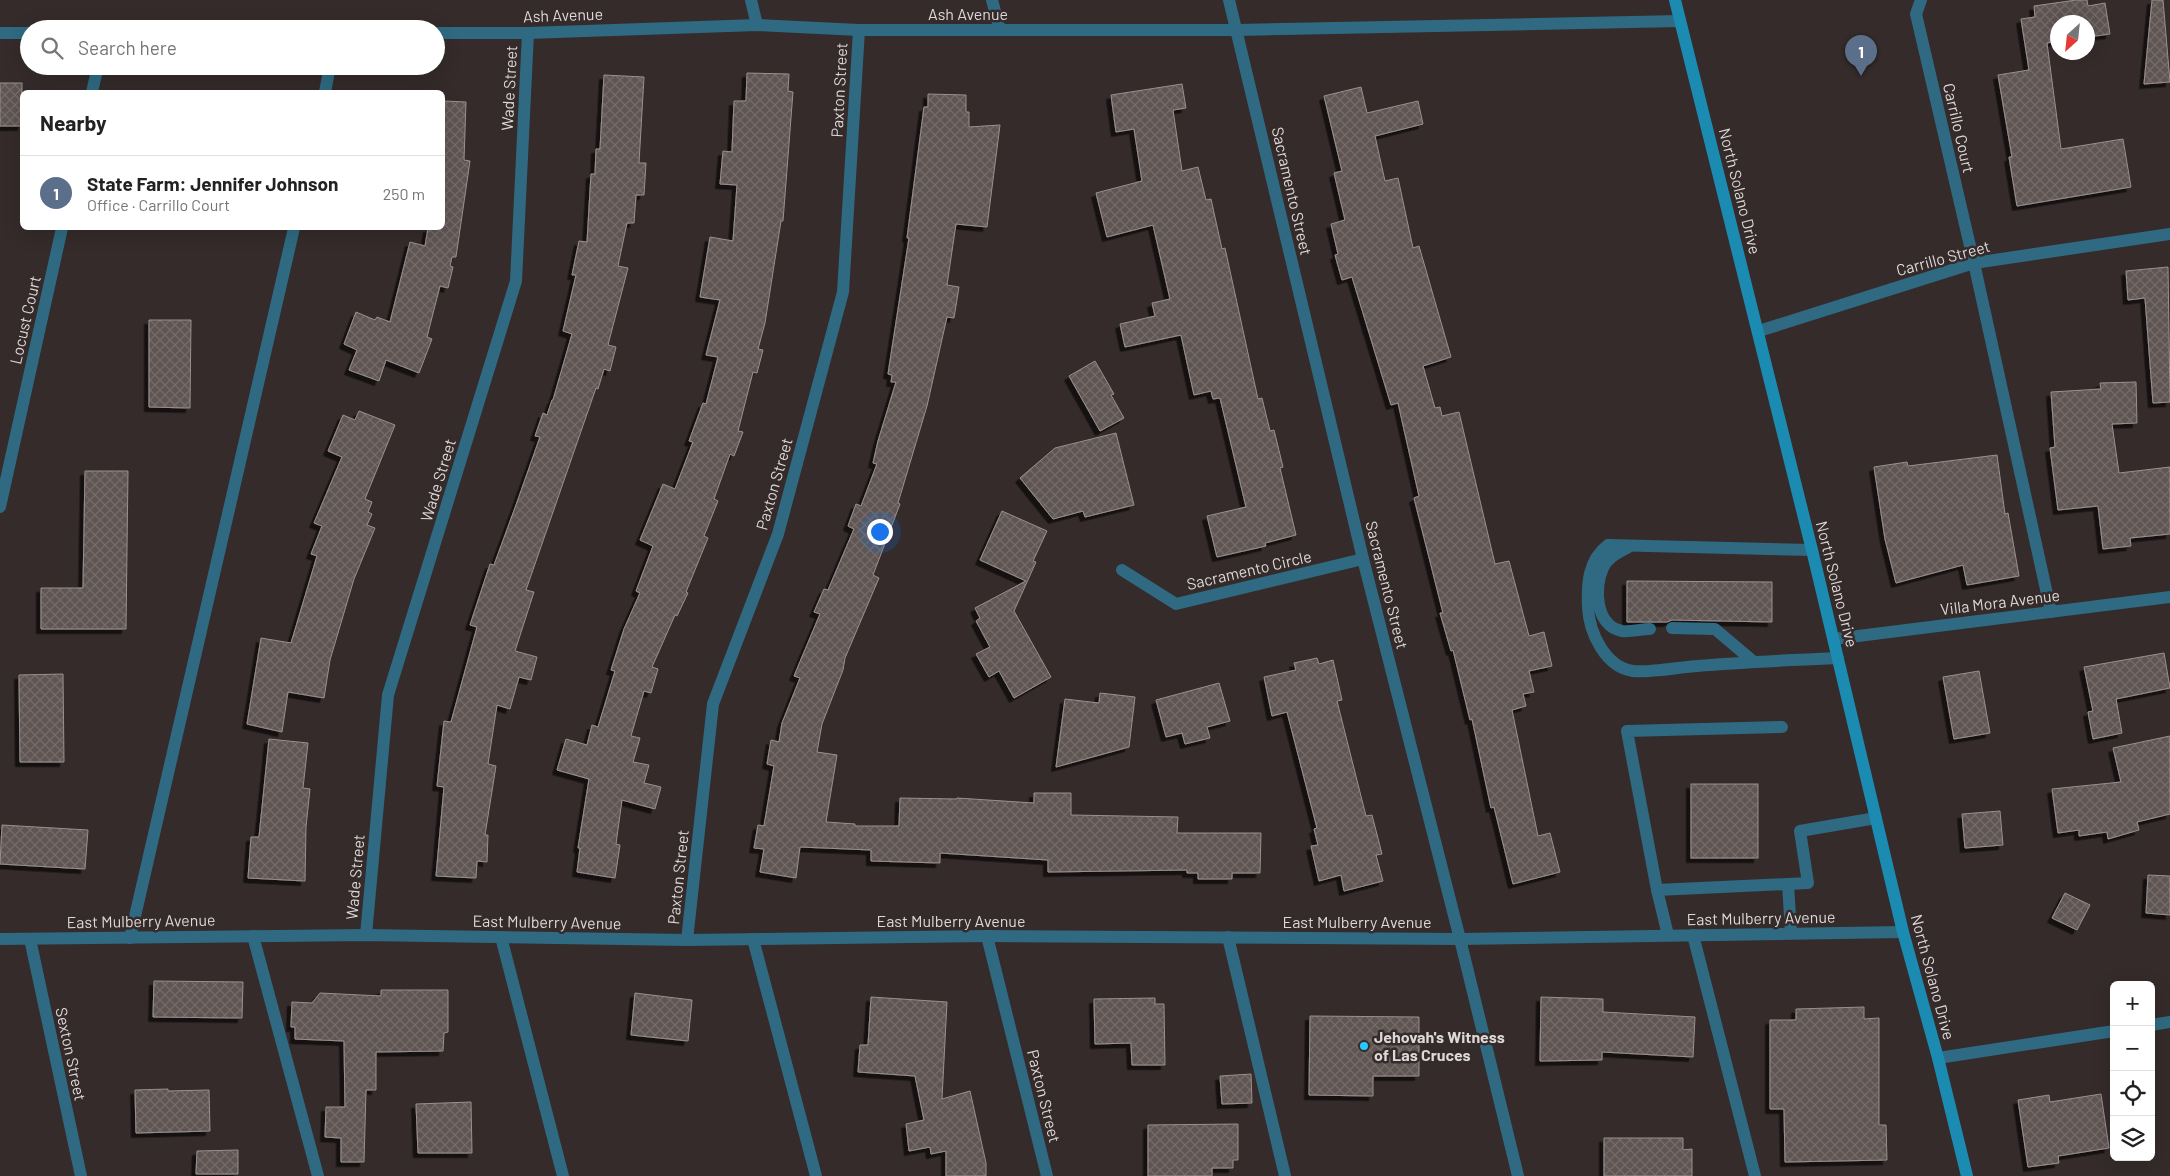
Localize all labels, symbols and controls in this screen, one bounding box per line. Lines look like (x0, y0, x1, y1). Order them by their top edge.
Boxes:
street label: Ash Avenue (523, 4, 603, 25)
street label: Ash Avenue (928, 4, 1008, 23)
north arrow (2050, 15, 2095, 60)
search box (20, 20, 445, 75)
icon: search (38, 34, 66, 62)
pin: 1 (1845, 35, 1877, 76)
text: Search here (78, 36, 177, 59)
street label: Paxton Street (827, 42, 850, 138)
street label: Wade Street (497, 45, 520, 131)
street label: Carrillo Court (1940, 81, 1979, 175)
text: Nearby (40, 110, 106, 135)
street label: Sacramento Street (1268, 125, 1317, 257)
street label: North Solano Drive (1716, 126, 1765, 256)
text: State Farm: Jennifer Johnson (87, 172, 338, 195)
text: 1 (53, 184, 59, 203)
text: 250 m (383, 184, 425, 203)
text: Office · Carrillo Court (87, 195, 230, 214)
street label: Carrillo Street (1894, 236, 1992, 279)
street label: Locust Court (5, 274, 44, 366)
street label: Wade Street (416, 436, 459, 524)
street label: Paxton Street (751, 436, 796, 532)
your location (867, 519, 893, 545)
street label: Sacramento Street (1362, 519, 1413, 651)
street label: North Solano Drive (1813, 519, 1862, 649)
street label: Sacramento Circle (1185, 546, 1313, 593)
street label: Villa Mora Avenue (1939, 585, 2061, 618)
street label: Paxton Street (663, 829, 692, 925)
street label: Wade Street (341, 833, 368, 920)
street label: East Mulberry Avenue (1686, 907, 1836, 928)
street label: East Mulberry Avenue (66, 910, 216, 931)
street label: East Mulberry Avenue (472, 911, 622, 932)
street label: East Mulberry Avenue (877, 911, 1025, 930)
street label: East Mulberry Avenue (1283, 912, 1431, 931)
street label: North Solano Drive (1908, 912, 1959, 1042)
map controls (2110, 981, 2155, 1161)
button: + (2110, 981, 2155, 1026)
street label: Sexton Street (52, 1005, 91, 1102)
button: − (2110, 1026, 2155, 1071)
place label: Jehovah's Witness of Las Cruces (1374, 1027, 1505, 1064)
marker: Jehovah's Witness of Las Cruces (1358, 1040, 1370, 1052)
street label: Paxton Street (1024, 1047, 1065, 1144)
button: locate (2110, 1071, 2155, 1116)
button: layers (2110, 1116, 2155, 1161)

